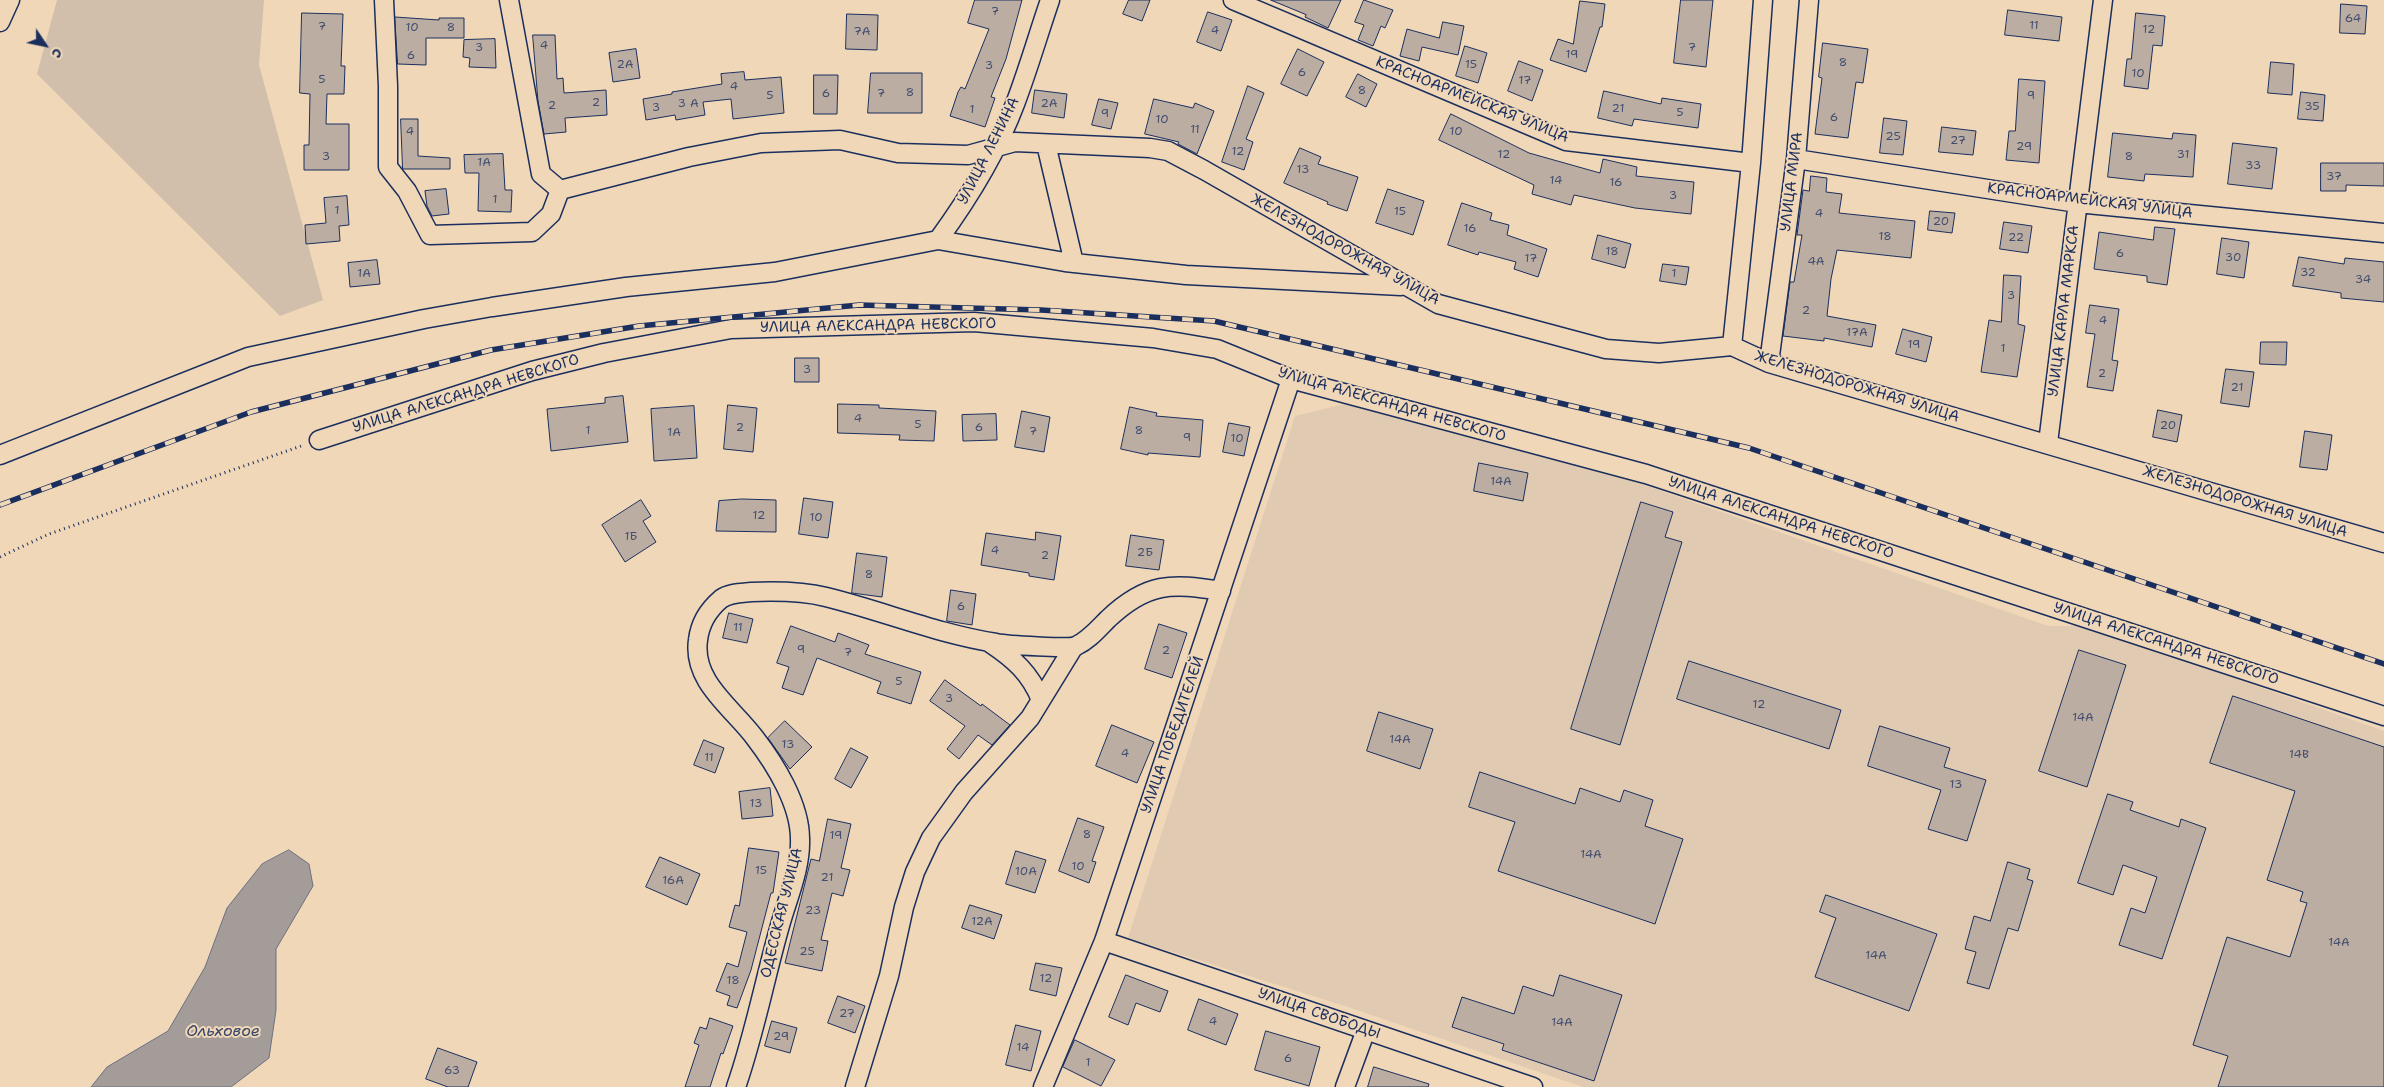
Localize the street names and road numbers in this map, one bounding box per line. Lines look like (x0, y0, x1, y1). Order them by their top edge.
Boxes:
street label: КРАСНОАРМЕЙСКАЯ УЛИЦА (1373, 53, 1571, 147)
street label: УЛИЦА ЛЕНИНА (954, 94, 1024, 208)
street label: УЛИЦА МИРА (1777, 131, 1807, 233)
street label: КРАСНОАРМЕЙСКАЯ УЛИЦА (1986, 179, 2194, 223)
street label: ЖЕЛЕЗНОДОРОЖНАЯ УЛИЦА (1248, 191, 1442, 309)
street label: УЛИЦА КАРЛА МАРКСА (2045, 224, 2083, 398)
street label: УЛИЦА АЛЕКСАНДРА НЕВСКОГО (760, 315, 996, 337)
street label: ЖЕЛЕЗНОДОРОЖНАЯ УЛИЦА (1753, 347, 1961, 427)
street label: УЛИЦА АЛЕКСАНДРА НЕВСКОГО (350, 351, 582, 437)
street label: УЛИЦА АЛЕКСАНДРА НЕВСКОГО (1276, 364, 1508, 446)
street label: ЖЕЛЕЗНОДОРОЖНАЯ УЛИЦА (2141, 462, 2349, 542)
street label: УЛИЦА АЛЕКСАНДРА НЕВСКОГО (1666, 473, 1896, 563)
street label: УЛИЦА АЛЕКСАНДРА НЕВСКОГО (2051, 599, 2281, 689)
street label: УЛИЦА ПОБЕДИТЕЛЕЙ (1138, 654, 1208, 816)
street label: ОДЕССКАЯ УЛИЦА (757, 846, 807, 980)
street label: УЛИЦА СВОБОДЫ (1255, 985, 1383, 1043)

